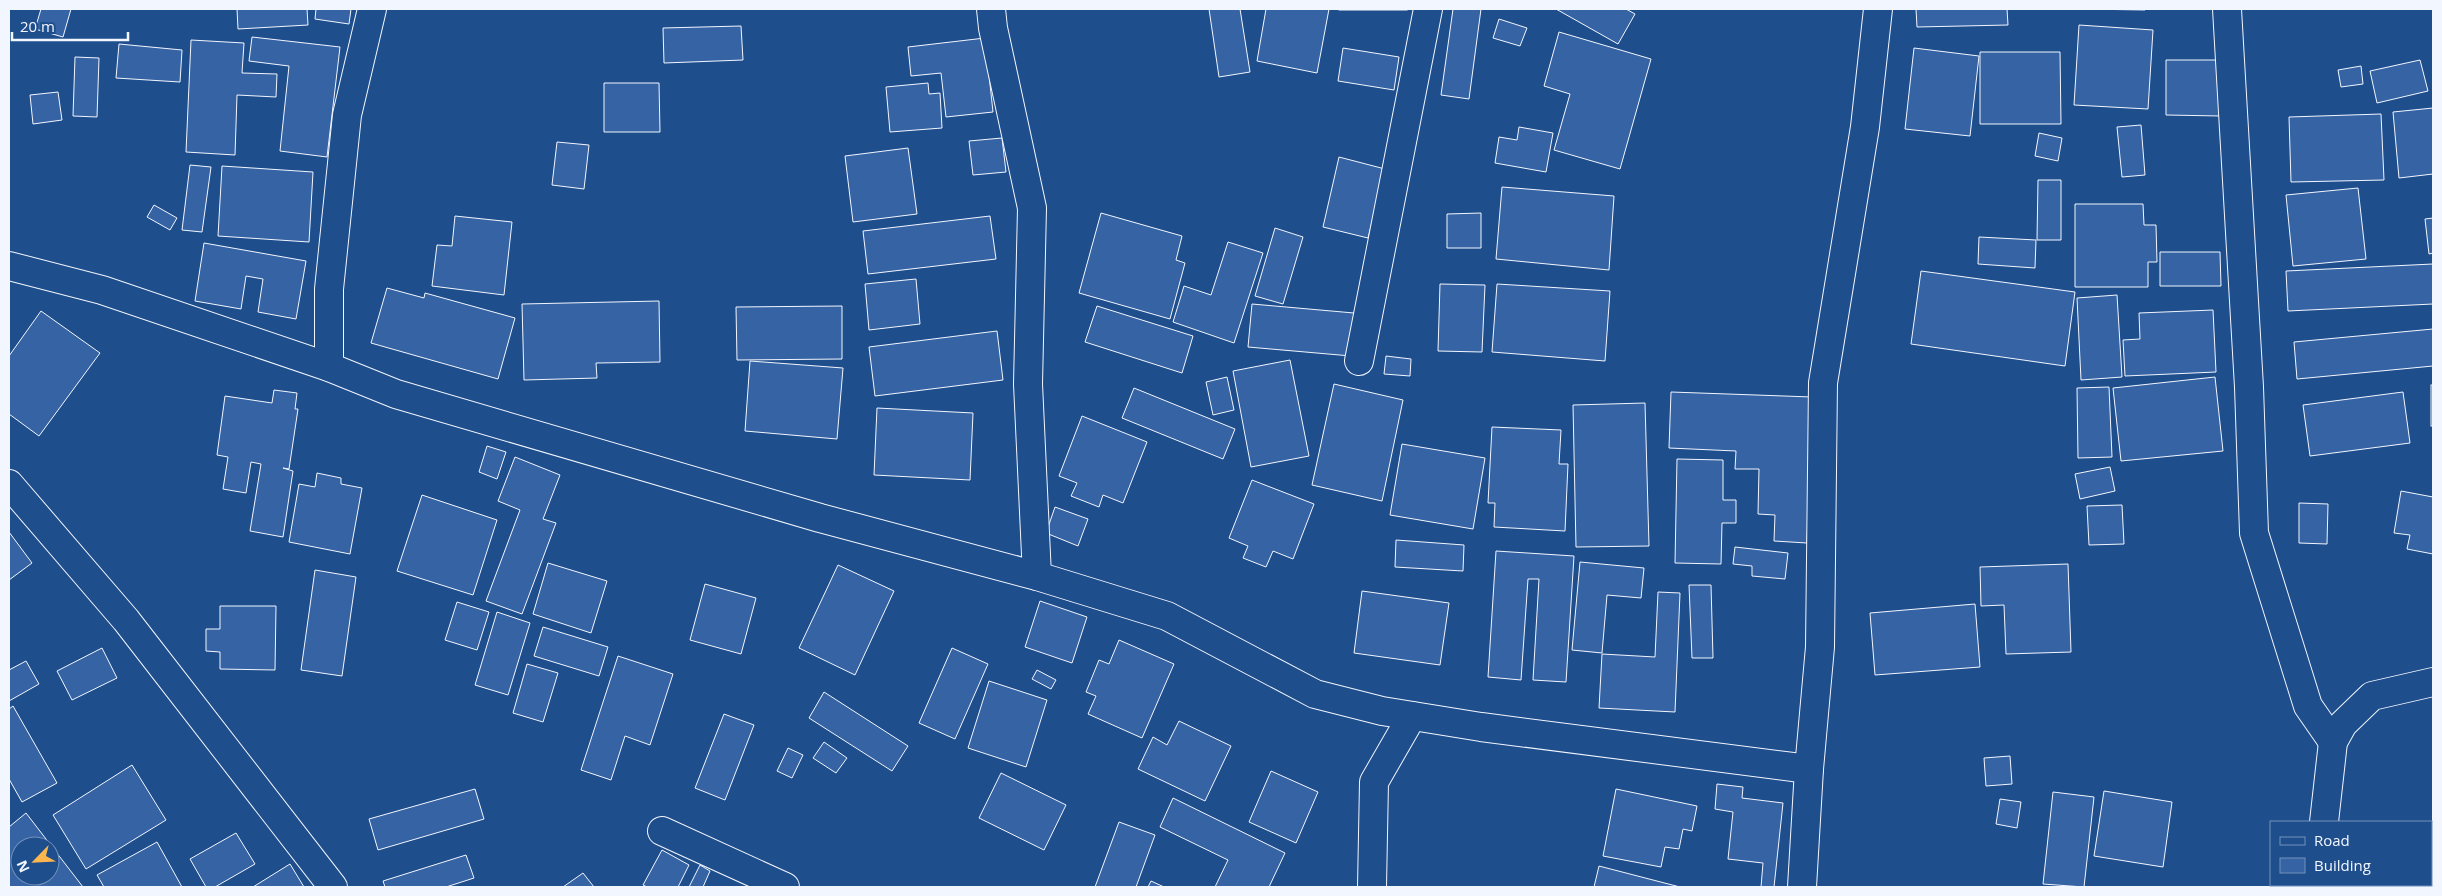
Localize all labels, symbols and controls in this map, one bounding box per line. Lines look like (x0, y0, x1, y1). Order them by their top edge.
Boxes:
scale bar (12, 10, 129, 42)
text: 20 m (20, 16, 55, 36)
legend (2270, 821, 2432, 886)
text: Road (2314, 830, 2350, 850)
north arrow (10, 836, 60, 886)
text: Building (2314, 855, 2371, 875)
text: N (12, 857, 34, 876)

